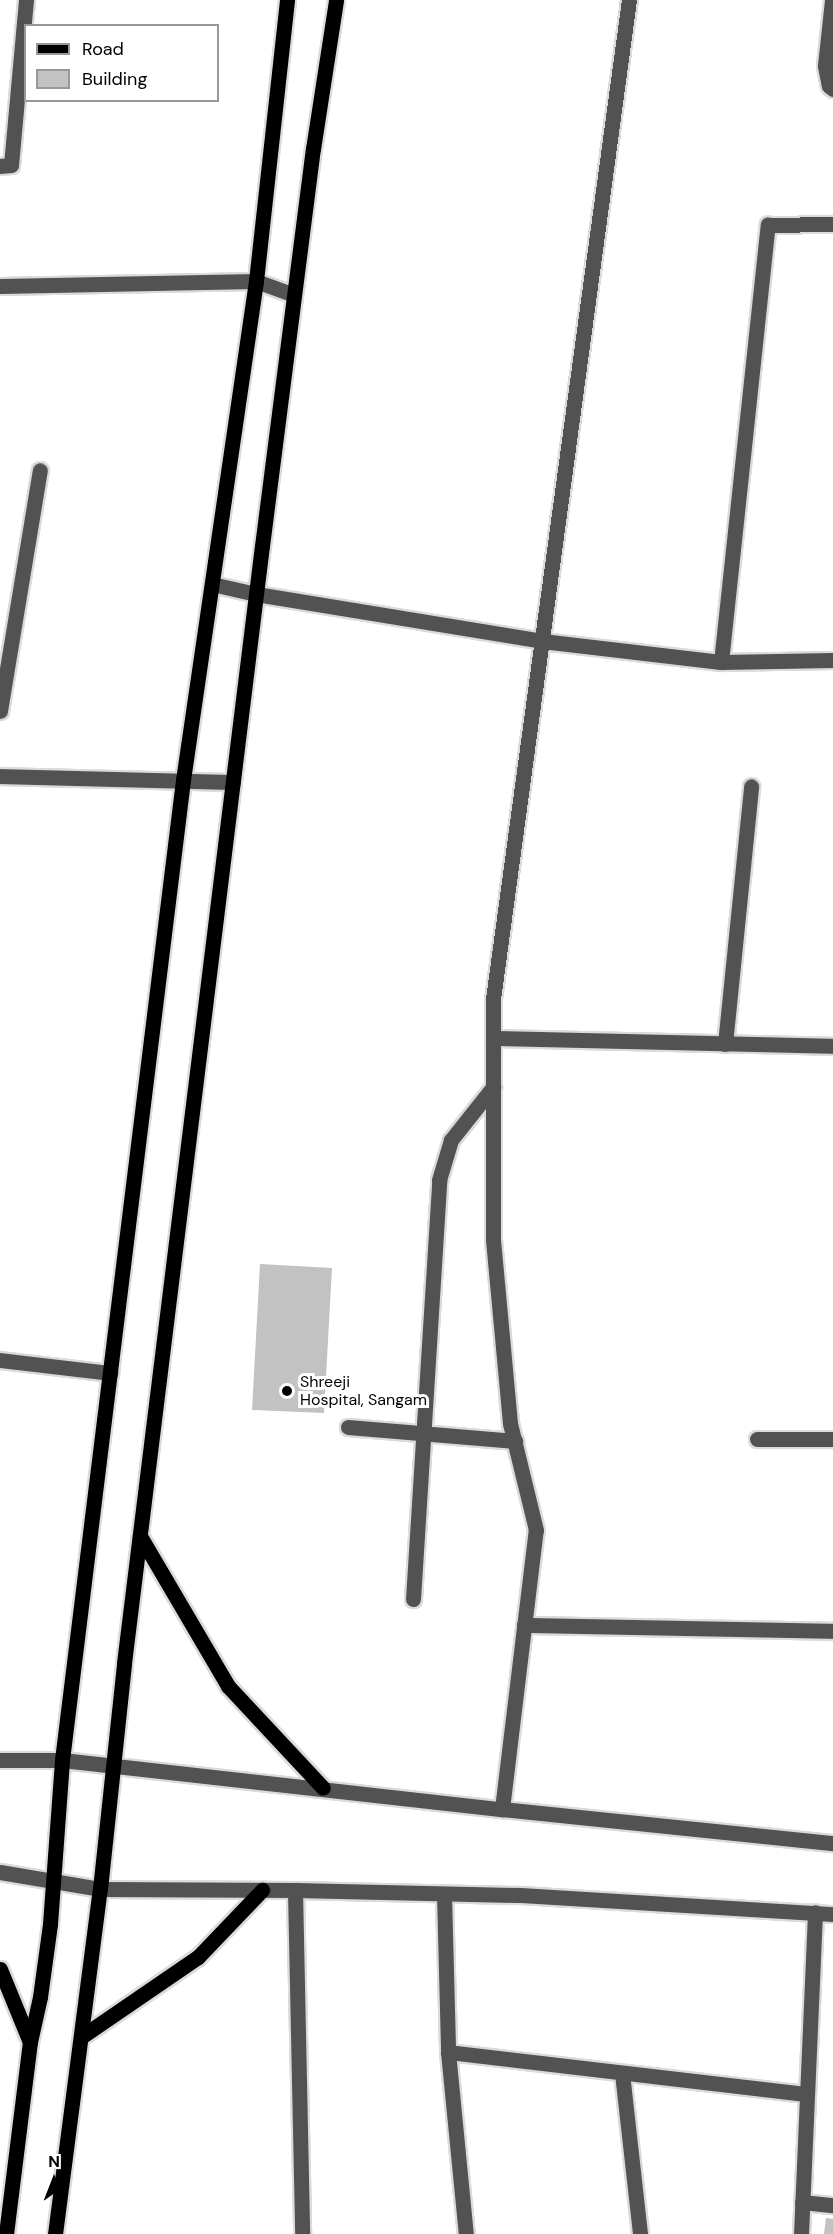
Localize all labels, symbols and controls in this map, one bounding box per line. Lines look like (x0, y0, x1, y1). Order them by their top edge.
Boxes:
legend (24, 24, 219, 102)
text: Road (82, 37, 124, 61)
text: Building (82, 67, 147, 91)
place label: Shreeji Hospital, Sangam (300, 1372, 427, 1410)
marker: Shreeji Hospital, Sangam (278, 1382, 296, 1400)
north arrow (24, 2150, 84, 2210)
text: N (48, 2151, 60, 2172)

